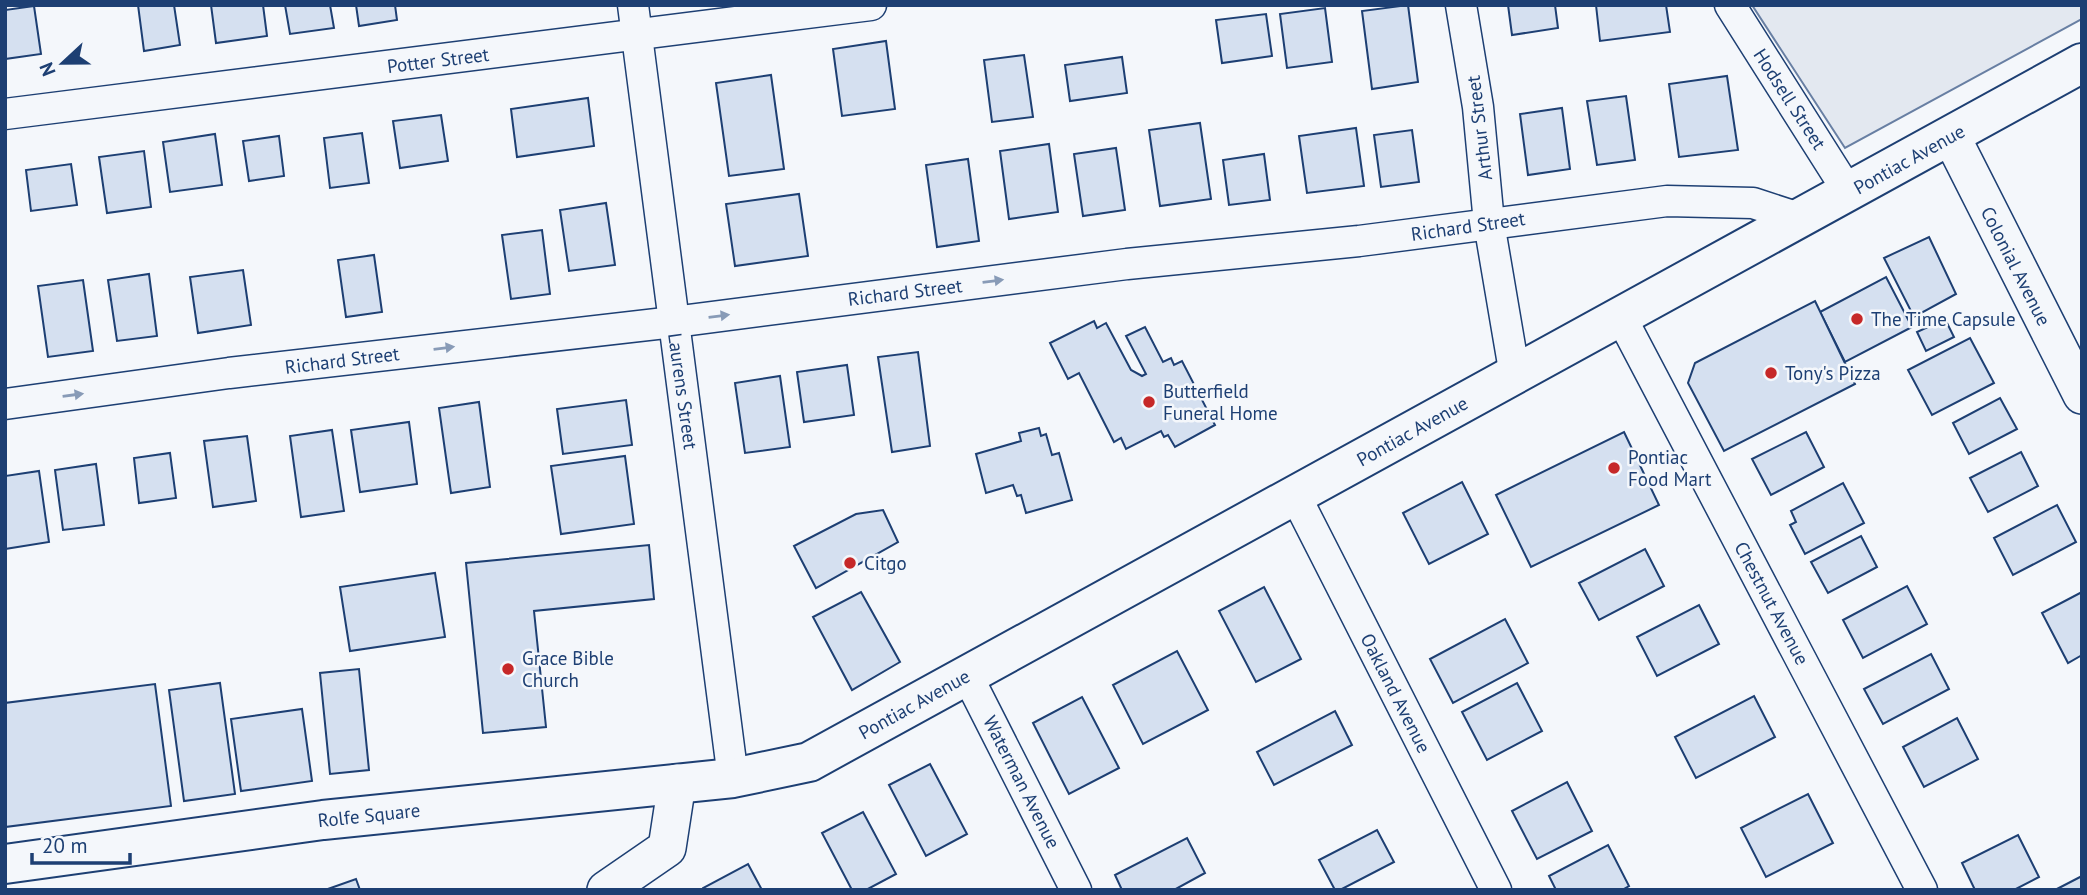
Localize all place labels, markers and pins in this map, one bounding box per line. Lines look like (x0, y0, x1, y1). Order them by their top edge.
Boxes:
place label: The Time Capsule (1871, 307, 2016, 331)
marker: The Time Capsule (1849, 311, 1865, 327)
place label: Tony's Pizza (1785, 361, 1881, 385)
marker: Tony's Pizza (1763, 365, 1779, 381)
place label: Butterfield Funeral Home (1163, 379, 1278, 425)
marker: Butterfield Funeral Home (1141, 394, 1157, 410)
place label: Pontiac Food Mart (1628, 445, 1712, 491)
marker: Pontiac Food Mart (1606, 460, 1622, 476)
place label: Citgo (864, 551, 907, 575)
marker: Citgo (842, 555, 858, 571)
place label: Grace Bible Church (522, 646, 614, 692)
marker: Grace Bible Church (500, 661, 516, 677)

